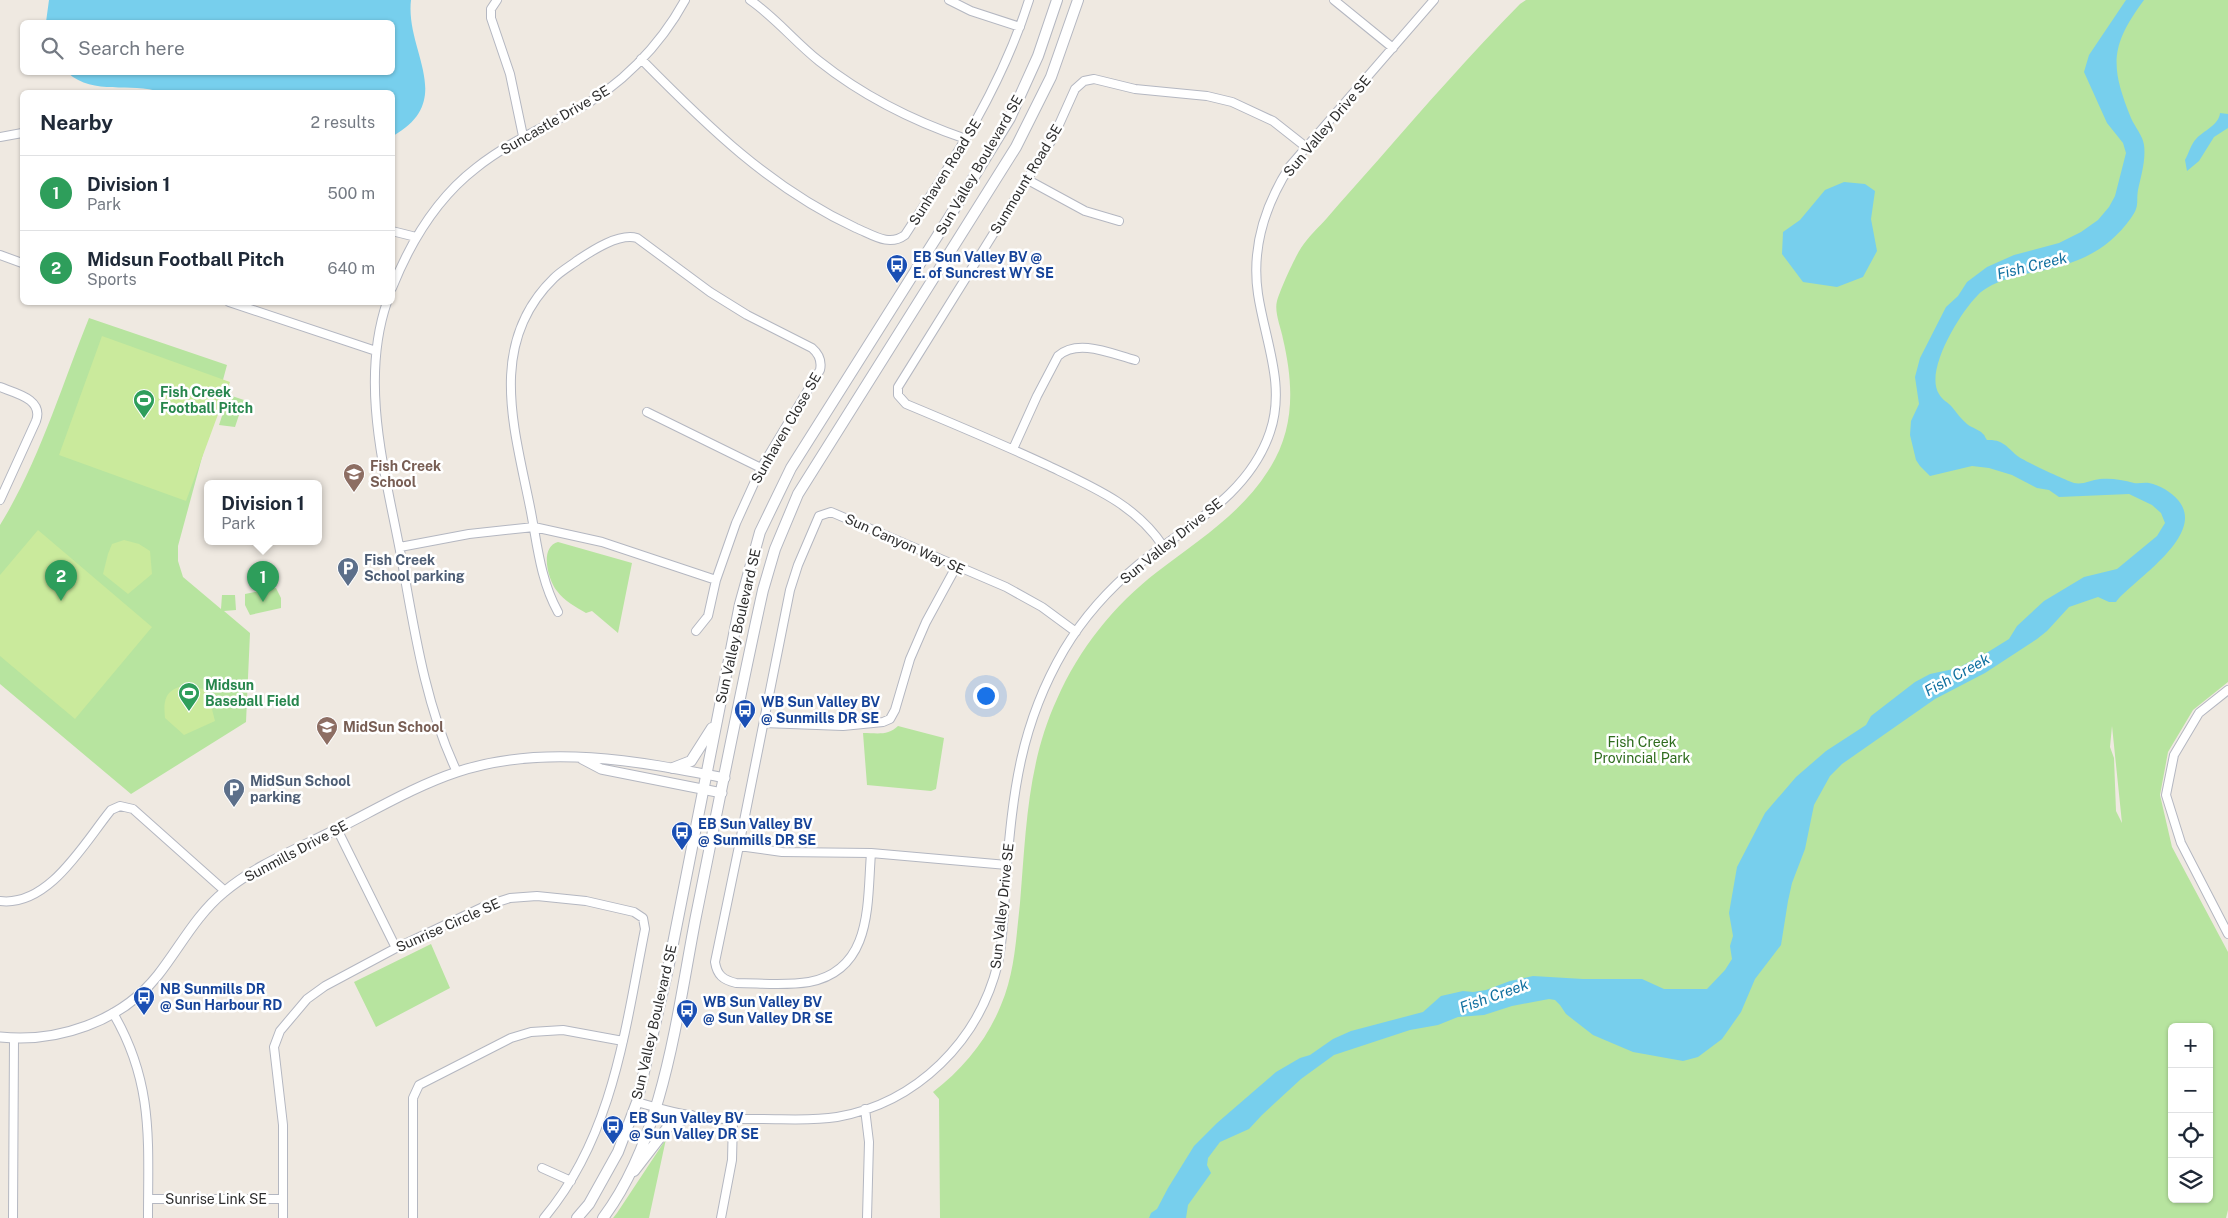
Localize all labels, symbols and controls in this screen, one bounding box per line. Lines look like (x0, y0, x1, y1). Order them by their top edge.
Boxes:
search box (20, 20, 395, 75)
icon: search (38, 34, 66, 62)
text: Search here (78, 37, 185, 59)
street label: Sun Valley Drive SE (1280, 72, 1374, 180)
street label: Suncastle Drive SE (498, 82, 612, 158)
street label: Sun Valley Boulevard SE (932, 92, 1026, 238)
text: Nearby (40, 110, 113, 135)
text: 2 results (310, 113, 375, 132)
street label: Sunhaven Road SE (906, 116, 984, 228)
street label: Sunmount Road SE (987, 121, 1065, 237)
text: Division 1 (87, 173, 170, 195)
text: 1 (53, 184, 59, 203)
text: 500 m (328, 184, 375, 203)
text: Park (87, 195, 121, 214)
text: Midsun Football Pitch (87, 248, 284, 270)
water label: Fish Creek (1995, 248, 2070, 282)
place label: EB Sun Valley BV @ E. of Suncrest WY SE (913, 249, 1054, 281)
bus stop icon: EB Sun Valley BV @ E. of Suncrest WY SE (885, 253, 909, 284)
text: 2 (51, 259, 61, 278)
text: 640 m (327, 259, 375, 278)
text: Sports (87, 270, 137, 289)
street label: Sunhaven Close SE (748, 370, 824, 486)
place label: Fish Creek Football Pitch (160, 384, 253, 416)
sports icon: Fish Creek Football Pitch (132, 388, 156, 419)
place label: Fish Creek School (370, 458, 441, 490)
school or university icon: Fish Creek School (342, 462, 366, 493)
popup (204, 480, 322, 545)
text: Division 1 (221, 492, 305, 514)
street label: Sun Valley Drive SE (1117, 495, 1225, 587)
street label: Sun Canyon Way SE (842, 510, 968, 578)
text: Park (221, 514, 255, 533)
street label: Sun Valley Boulevard SE (712, 547, 764, 705)
place label: Fish Creek School parking (364, 552, 465, 584)
parking icon: Fish Creek School parking (336, 556, 360, 587)
pin: 2 (45, 560, 77, 601)
pin: 1 (247, 561, 279, 602)
water label: Fish Creek (1921, 649, 1993, 699)
place label: Midsun Baseball Field (205, 677, 300, 709)
sports icon: Midsun Baseball Field (177, 681, 201, 712)
your location (973, 683, 999, 709)
place label: WB Sun Valley BV @ Sunmills DR SE (761, 694, 880, 726)
bus stop icon: WB Sun Valley BV @ Sunmills DR SE (733, 698, 757, 729)
school or university icon: MidSun School (315, 715, 339, 746)
place label: MidSun School (343, 719, 444, 735)
park label: Fish Creek Provincial Park (1594, 734, 1691, 766)
place label: MidSun School parking (250, 773, 351, 805)
parking icon: MidSun School parking (222, 777, 246, 808)
place label: EB Sun Valley BV @ Sunmills DR SE (698, 816, 816, 848)
street label: Sunmills Drive SE (242, 817, 350, 885)
bus stop icon: EB Sun Valley BV @ Sunmills DR SE (670, 820, 694, 851)
street label: Sun Valley Drive SE (987, 842, 1017, 970)
street label: Sunrise Circle SE (394, 895, 502, 955)
street label: Sun Valley Boulevard SE (628, 943, 680, 1101)
water label: Fish Creek (1457, 975, 1531, 1016)
place label: NB Sunmills DR @ Sun Harbour RD (160, 981, 282, 1013)
bus stop icon: NB Sunmills DR @ Sun Harbour RD (132, 985, 156, 1016)
place label: WB Sun Valley BV @ Sun Valley DR SE (703, 994, 833, 1026)
bus stop icon: WB Sun Valley BV @ Sun Valley DR SE (675, 998, 699, 1029)
map controls (2168, 1023, 2213, 1203)
button: + (2168, 1023, 2213, 1068)
button: − (2168, 1068, 2213, 1113)
place label: EB Sun Valley BV @ Sun Valley DR SE (629, 1110, 759, 1142)
button: locate (2168, 1113, 2213, 1158)
bus stop icon: EB Sun Valley BV @ Sun Valley DR SE (601, 1114, 625, 1145)
button: layers (2168, 1158, 2213, 1203)
street label: Sunrise Link SE (165, 1191, 267, 1207)

